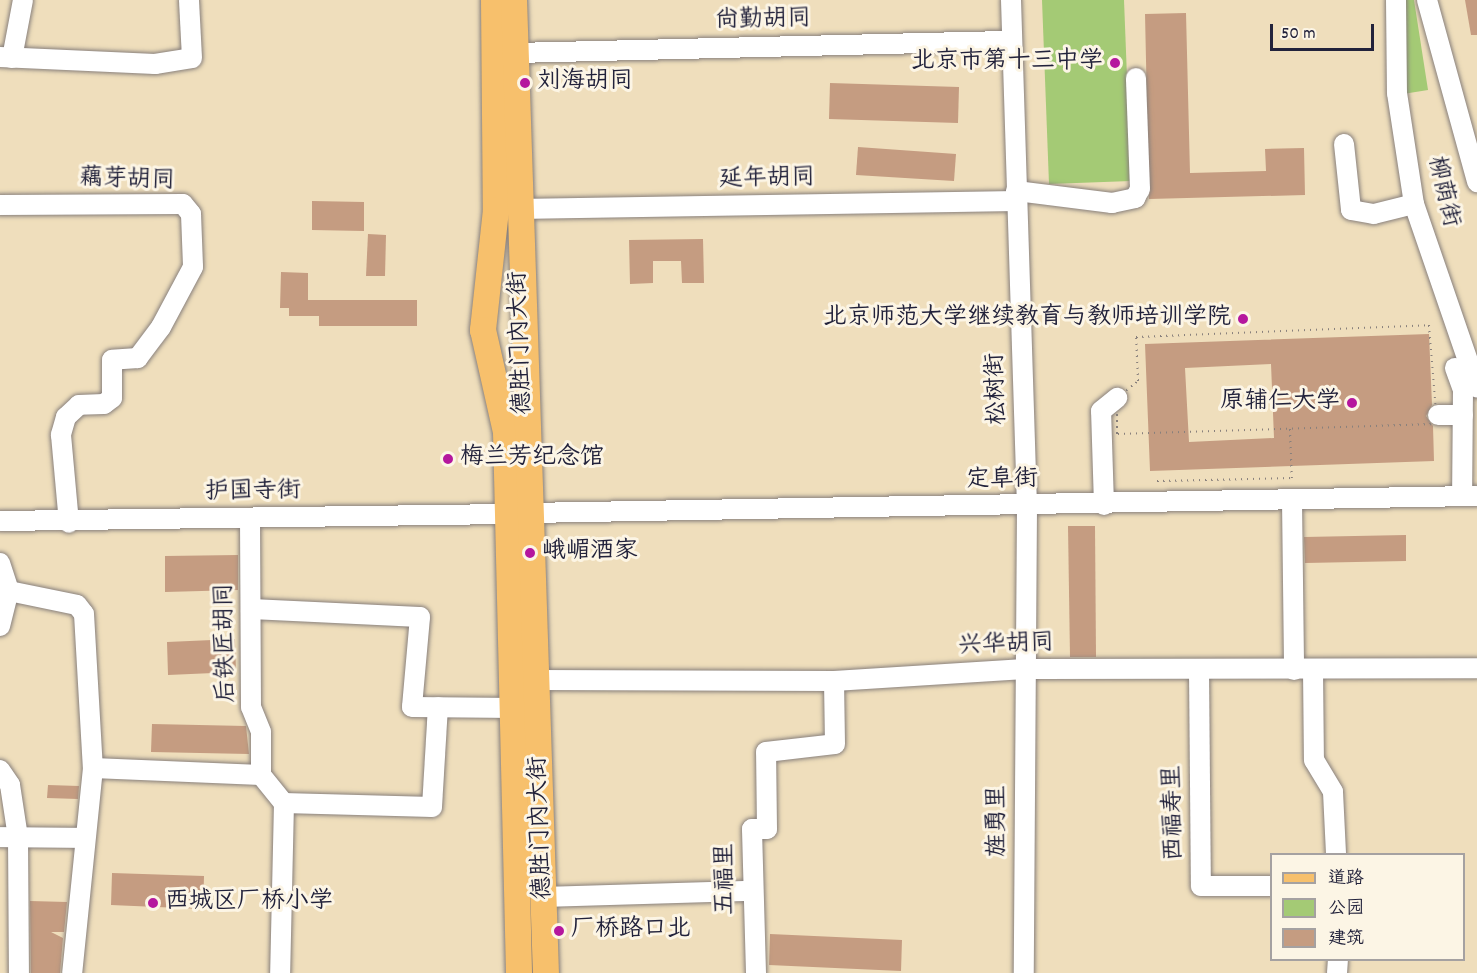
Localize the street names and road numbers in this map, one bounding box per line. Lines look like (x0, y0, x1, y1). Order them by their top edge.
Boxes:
street label: 尚勤胡同 (715, 6, 811, 36)
street label: 柳荫街 (1420, 154, 1464, 230)
street label: 藕芽胡同 (79, 165, 175, 197)
street label: 延年胡同 (719, 165, 815, 195)
street label: 德胜门内大街 (505, 271, 539, 415)
street label: 松树街 (982, 353, 1014, 425)
street label: 定阜街 (966, 466, 1038, 496)
street label: 护国寺街 (205, 478, 301, 508)
street label: 后铁匠胡同 (212, 583, 242, 703)
street label: 兴华胡同 (958, 630, 1054, 662)
street label: 德胜门内大街 (525, 756, 559, 900)
street label: 西福寿里 (1160, 765, 1190, 861)
street label: 旌勇里 (985, 785, 1013, 857)
street label: 五福里 (713, 843, 741, 915)

